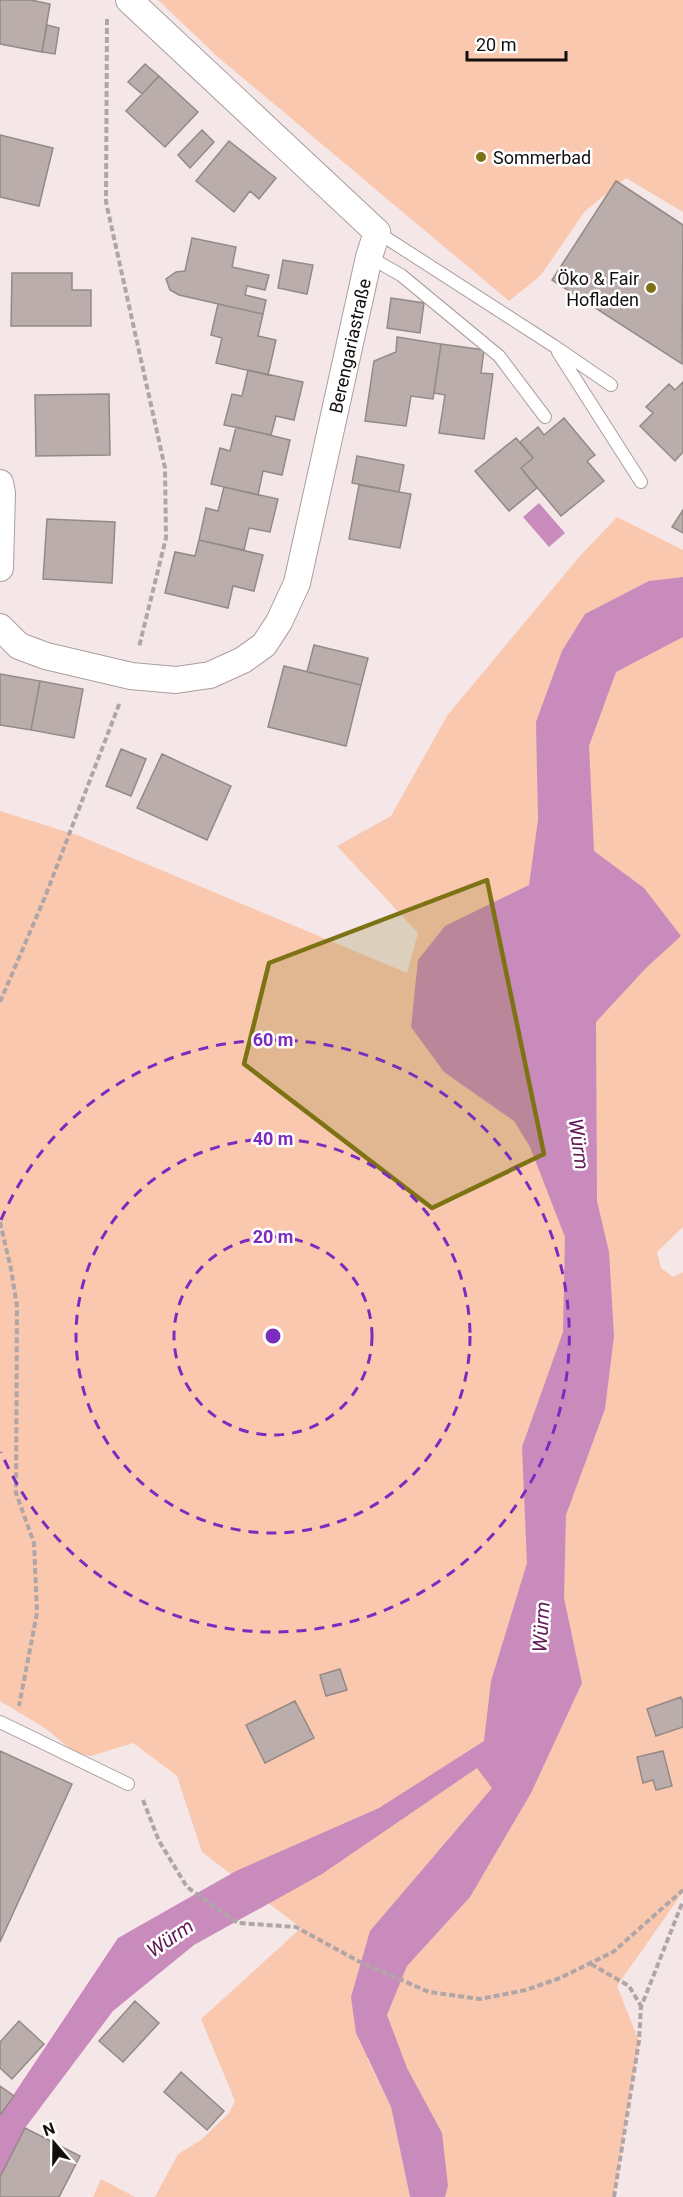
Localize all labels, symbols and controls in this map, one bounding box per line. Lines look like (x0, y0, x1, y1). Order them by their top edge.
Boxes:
scale bar (467, 24, 566, 62)
text: 20 m (476, 34, 516, 55)
place label: Sommerbad (493, 147, 591, 168)
marker: Sommerbad (474, 150, 488, 164)
place label: Öko & Fair Hofladen (557, 268, 639, 310)
street label: Berengariastraße (324, 276, 374, 415)
marker: Öko & Fair Hofladen (644, 281, 658, 295)
text: 60 m (253, 1029, 293, 1050)
water label: Würm (564, 1117, 594, 1171)
text: 40 m (253, 1128, 293, 1149)
text: 20 m (253, 1226, 293, 1247)
centre of rings (263, 1326, 283, 1346)
water label: Würm (527, 1601, 555, 1653)
water label: Würm (142, 1914, 198, 1962)
north arrow (24, 2113, 84, 2173)
text: N (40, 2119, 58, 2140)

